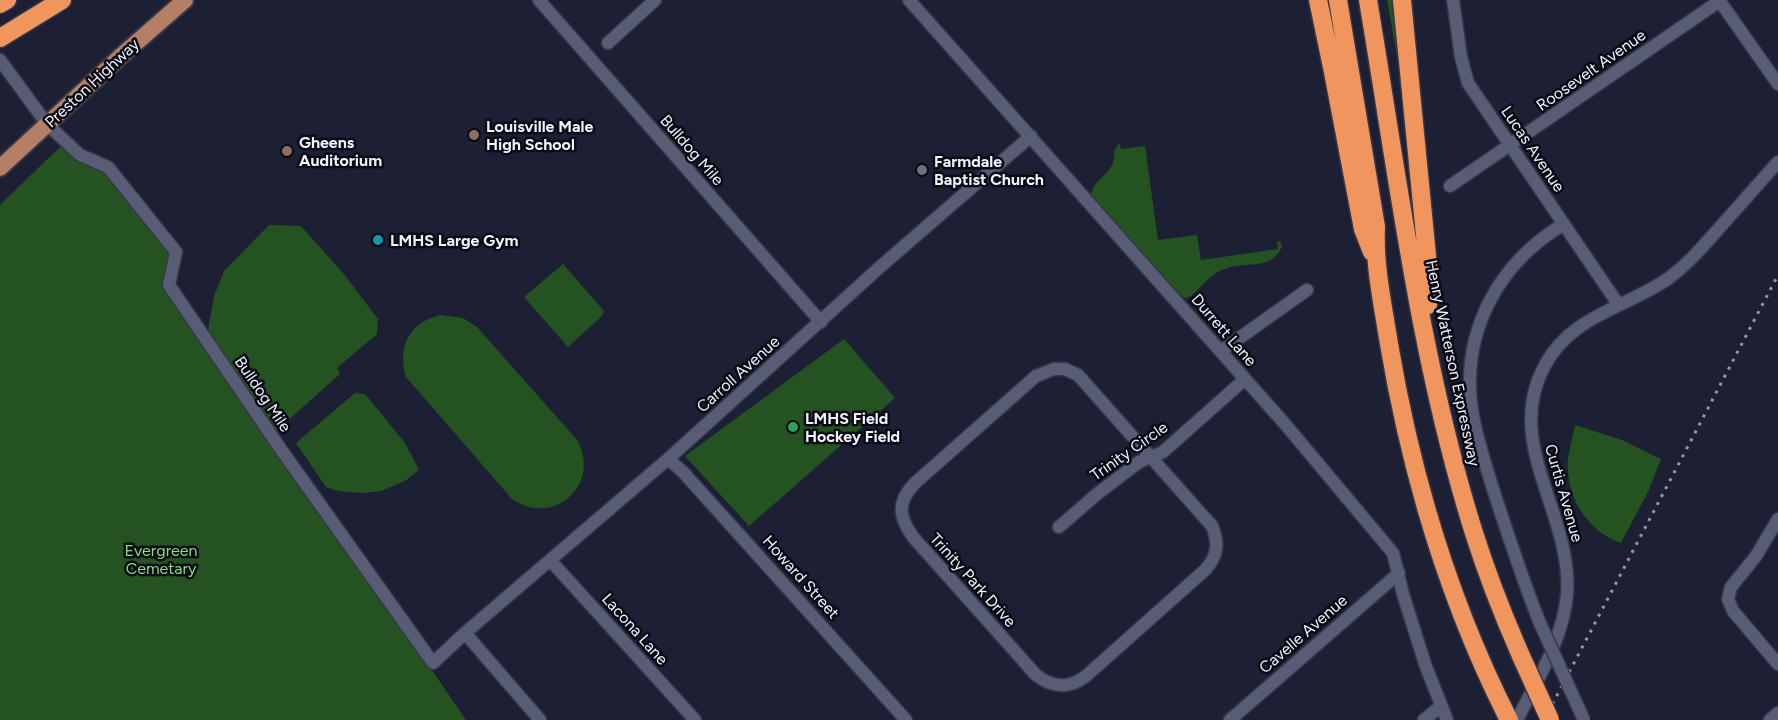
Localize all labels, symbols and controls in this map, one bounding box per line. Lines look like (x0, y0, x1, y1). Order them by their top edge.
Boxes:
street label: Roosevelt Avenue (1533, 25, 1650, 115)
street label: Preston Highway (41, 34, 143, 131)
street label: Lucas Avenue (1497, 102, 1569, 196)
street label: Bulldog Mile (656, 111, 728, 189)
place label: Louisville Male High School (486, 117, 593, 154)
marker: Louisville Male High School (467, 128, 481, 142)
place label: Gheens Auditorium (299, 133, 382, 170)
marker: Gheens Auditorium (280, 144, 294, 158)
place label: Farmdale Baptist Church (934, 152, 1044, 189)
marker: Farmdale Baptist Church (915, 163, 929, 177)
place label: LMHS Large Gym (390, 231, 518, 250)
marker: LMHS Large Gym (371, 233, 385, 247)
street label: Henry Watterson Expressway (1422, 258, 1484, 469)
street label: Durrett Lane (1187, 290, 1261, 370)
street label: Carroll Avenue (693, 332, 784, 416)
street label: Bulldog Mile (231, 353, 295, 436)
place label: LMHS Field Hockey Field (805, 409, 900, 446)
street label: Trinity Circle (1087, 417, 1171, 485)
marker: LMHS Field Hockey Field (786, 420, 800, 434)
street label: Curtis Avenue (1541, 442, 1587, 544)
street label: Trinity Park Drive (926, 529, 1020, 631)
street label: Howard Street (759, 532, 843, 622)
park label: Evergreen Cemetary (125, 541, 198, 578)
street label: Lacona Lane (598, 589, 672, 669)
street label: Cavelle Avenue (1255, 590, 1351, 677)

